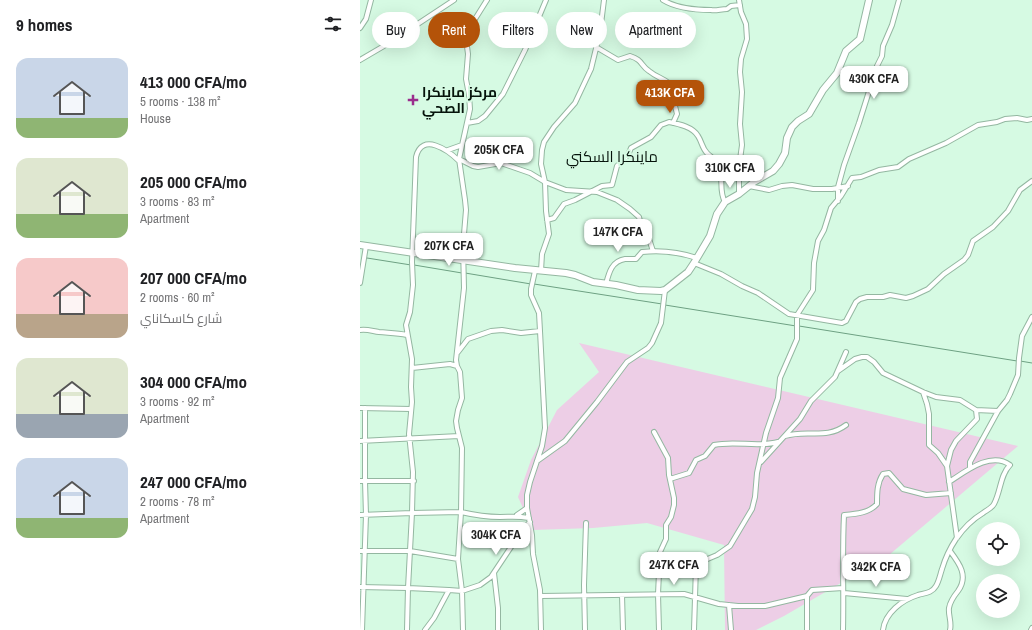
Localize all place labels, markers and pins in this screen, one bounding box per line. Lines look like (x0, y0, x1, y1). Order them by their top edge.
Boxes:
pin: 430K CFA (833, 66, 915, 100)
pin: 413K CFA (629, 80, 711, 114)
place label: مركز ماينكرا الصحي (422, 83, 497, 120)
marker: مركز ماينكرا الصحي (407, 94, 419, 106)
pin: 205K CFA (458, 137, 540, 171)
pin: 310K CFA (689, 155, 771, 189)
pin: 147K CFA (577, 219, 659, 253)
pin: 207K CFA (408, 233, 490, 267)
pin: 304K CFA (455, 522, 537, 556)
pin: 247K CFA (633, 552, 715, 586)
pin: 342K CFA (835, 554, 917, 588)

